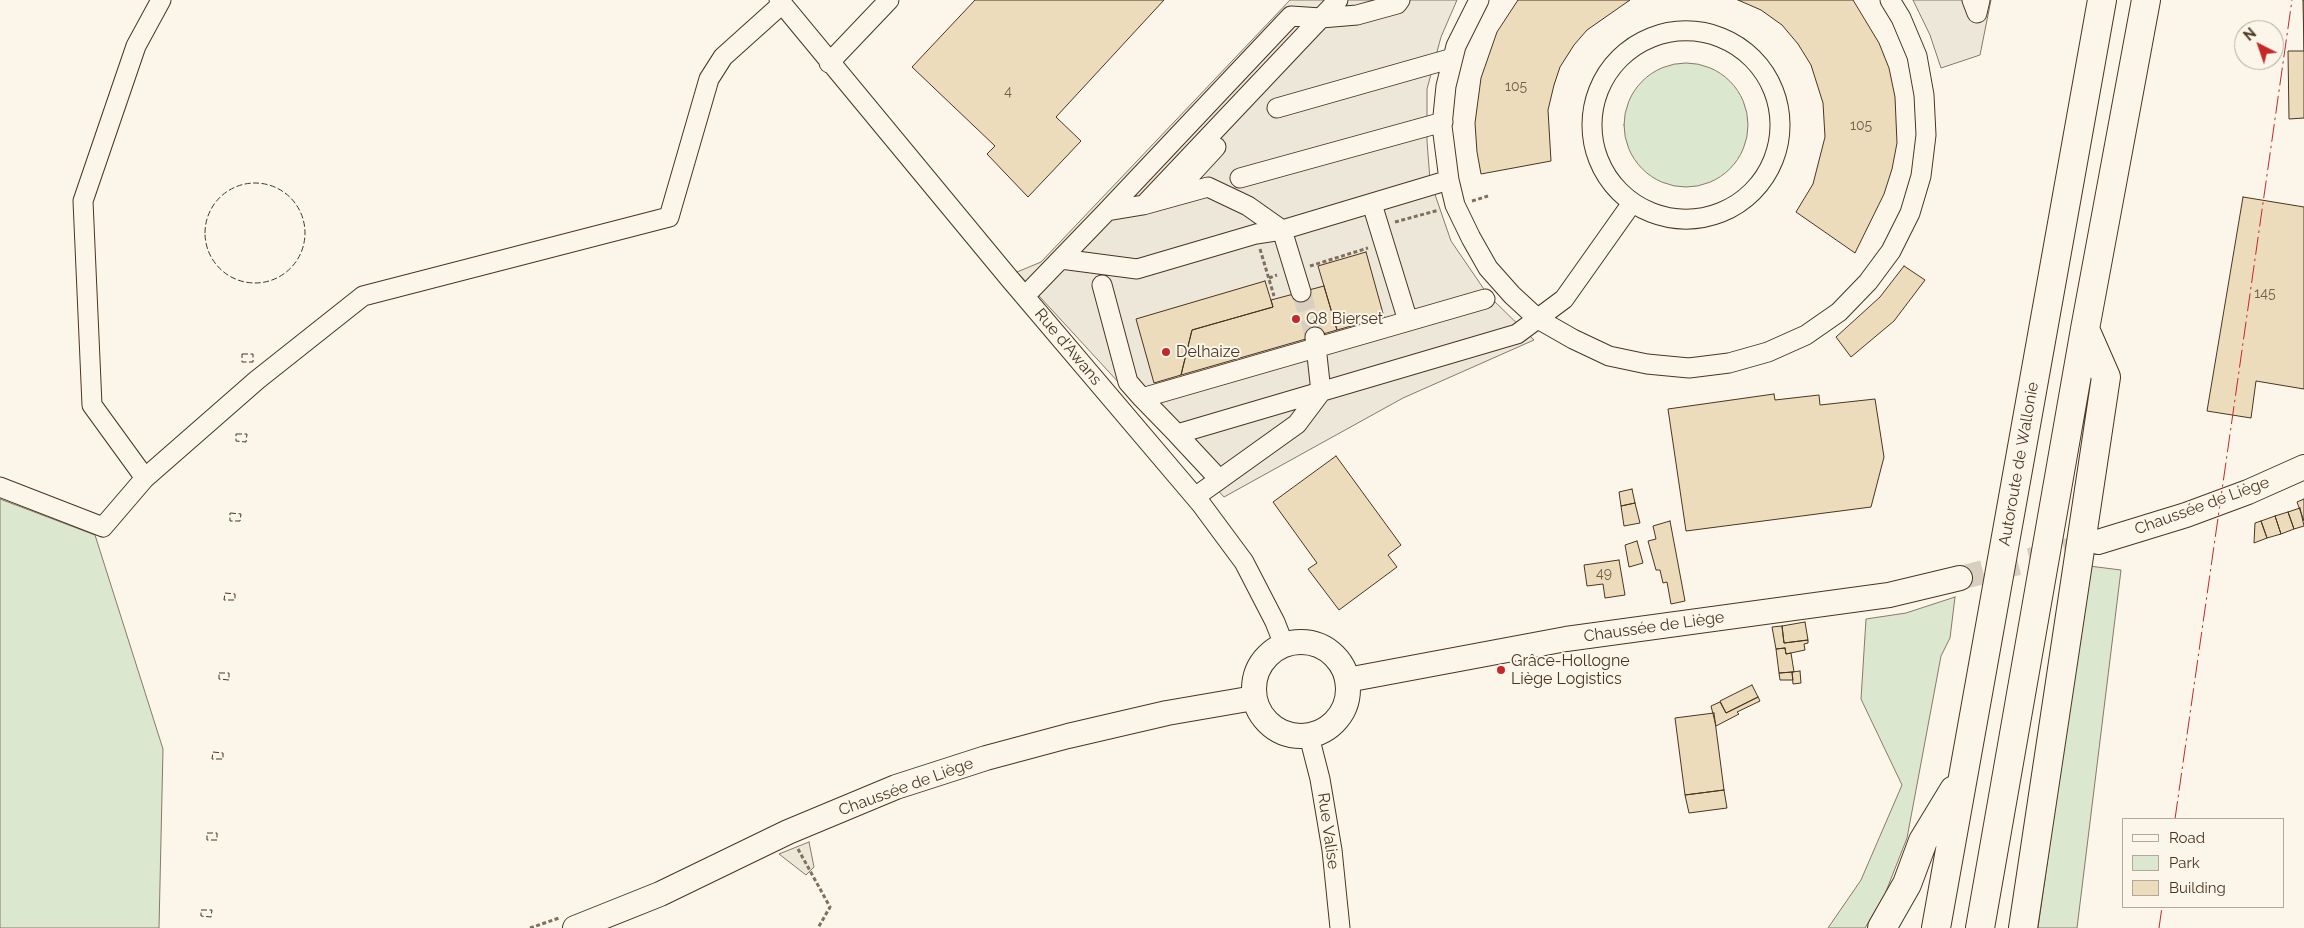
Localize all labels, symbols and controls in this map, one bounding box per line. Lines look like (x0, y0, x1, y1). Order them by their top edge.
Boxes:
north arrow (2234, 20, 2284, 70)
text: N (2241, 25, 2259, 44)
house number: 105 (1505, 79, 1527, 95)
house number: 4 (1004, 84, 1012, 100)
house number: 105 (1850, 118, 1872, 134)
house number: 145 (2254, 286, 2276, 302)
street label: Rue d'Awans (1030, 305, 1106, 389)
place label: Q8 Bierset (1306, 309, 1383, 329)
marker: Q8 Bierset (1290, 313, 1302, 325)
place label: Delhaize (1176, 342, 1240, 362)
marker: Delhaize (1160, 346, 1172, 358)
street label: Autoroute de Wallonie (1995, 380, 2043, 548)
street label: Chaussée de Liège (2132, 473, 2272, 539)
house number: 49 (1596, 566, 1612, 582)
street label: Chaussée de Liège (1582, 608, 1726, 646)
place label: Grâce-Hollogne Liège Logistics (1511, 651, 1630, 689)
marker: Grâce-Hollogne Liège Logistics (1495, 664, 1507, 676)
street label: Chaussée de Liège (836, 754, 976, 820)
street label: Rue Valise (1313, 792, 1343, 870)
legend (2122, 818, 2284, 908)
text: Road (2169, 829, 2205, 847)
text: Park (2169, 854, 2200, 872)
text: Building (2169, 879, 2226, 897)

